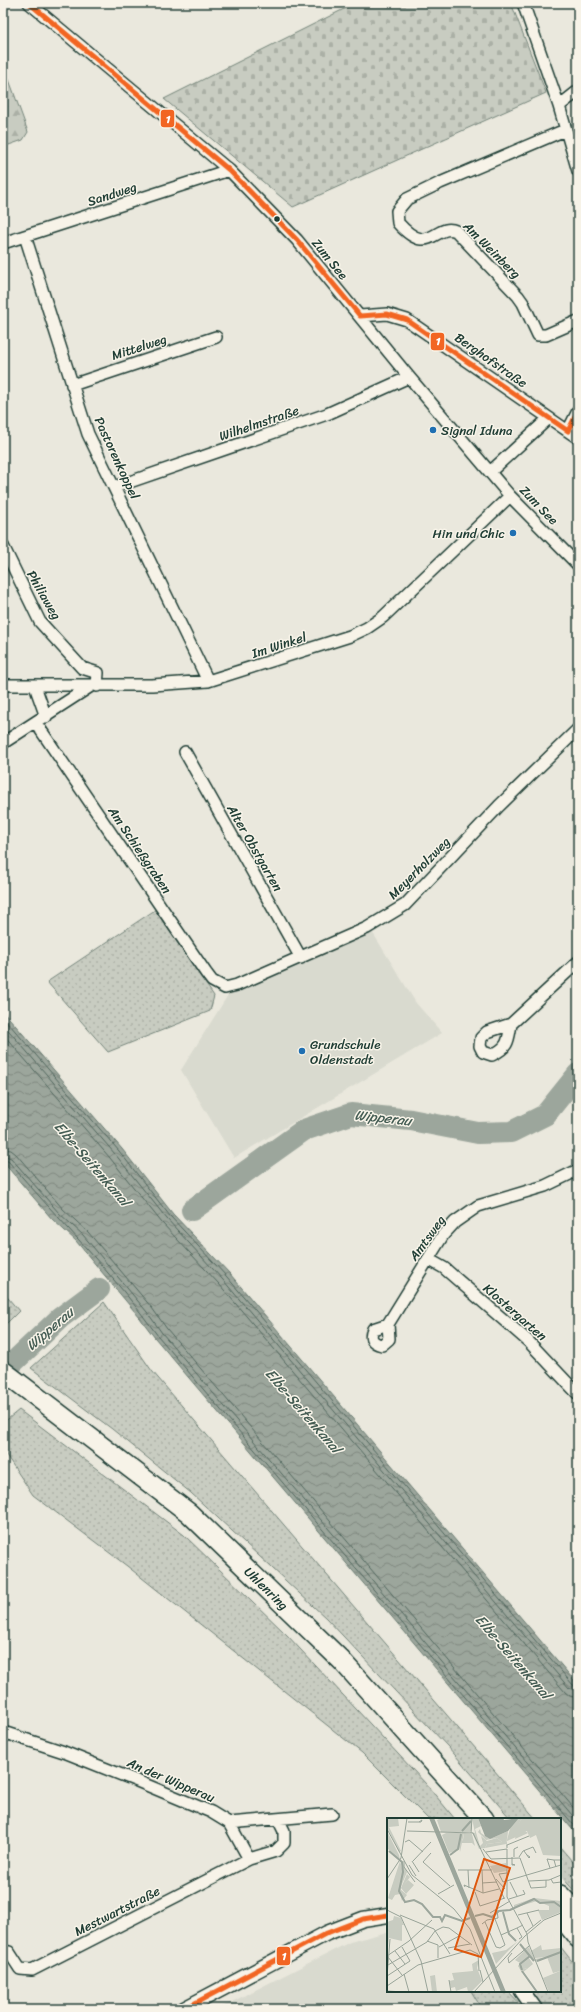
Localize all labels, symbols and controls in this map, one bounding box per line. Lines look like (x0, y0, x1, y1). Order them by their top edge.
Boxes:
line badge: 1 (160, 109, 175, 128)
text: 1 (166, 110, 171, 129)
street label: Sandweg (84, 175, 140, 213)
unlabelled marker (272, 214, 282, 224)
street label: Am Weinberg (457, 215, 527, 285)
street label: Zum See (306, 233, 354, 285)
street label: Berghofstraße (450, 326, 533, 394)
street label: Mittelweg (108, 327, 170, 367)
line badge: 1 (430, 332, 445, 351)
text: 1 (436, 332, 441, 351)
street label: Wilhelmstraße (216, 398, 302, 447)
street label: Pastorenkoppel (88, 413, 146, 503)
place label: Signal Iduna (441, 419, 513, 442)
marker: Signal Iduna (428, 425, 438, 435)
street label: Zum See (514, 480, 564, 530)
place label: Hin und Chic (433, 522, 505, 545)
marker: Hin und Chic (508, 528, 518, 538)
street label: Philiaweg (20, 566, 68, 625)
street label: Im Winkel (248, 625, 310, 665)
street label: Alter Obstgarten (220, 799, 289, 896)
street label: Am Schießgraben (101, 801, 178, 899)
street label: Meyerholzweg (382, 831, 456, 905)
place label: Grundschule Oldenstadt (310, 1033, 380, 1071)
marker: Grundschule Oldenstadt (297, 1046, 307, 1056)
water label: Wipperau (353, 1103, 415, 1134)
water label: Elbe-Seitenkanal (48, 1116, 138, 1215)
street label: Amtsweg (402, 1210, 452, 1267)
street label: Klostergarten (478, 1277, 552, 1347)
water label: Wipperau (20, 1299, 82, 1357)
water label: Elbe-Seitenkanal (259, 1363, 349, 1462)
street label: Uhlenring (239, 1561, 295, 1616)
water label: Elbe-Seitenkanal (469, 1609, 559, 1708)
street label: An der Wipperau (123, 1751, 219, 1809)
inset map (387, 1818, 561, 1992)
street label: Mestwartstraße (70, 1879, 164, 1943)
line badge: 1 (276, 1946, 291, 1966)
text: 1 (282, 1947, 287, 1966)

